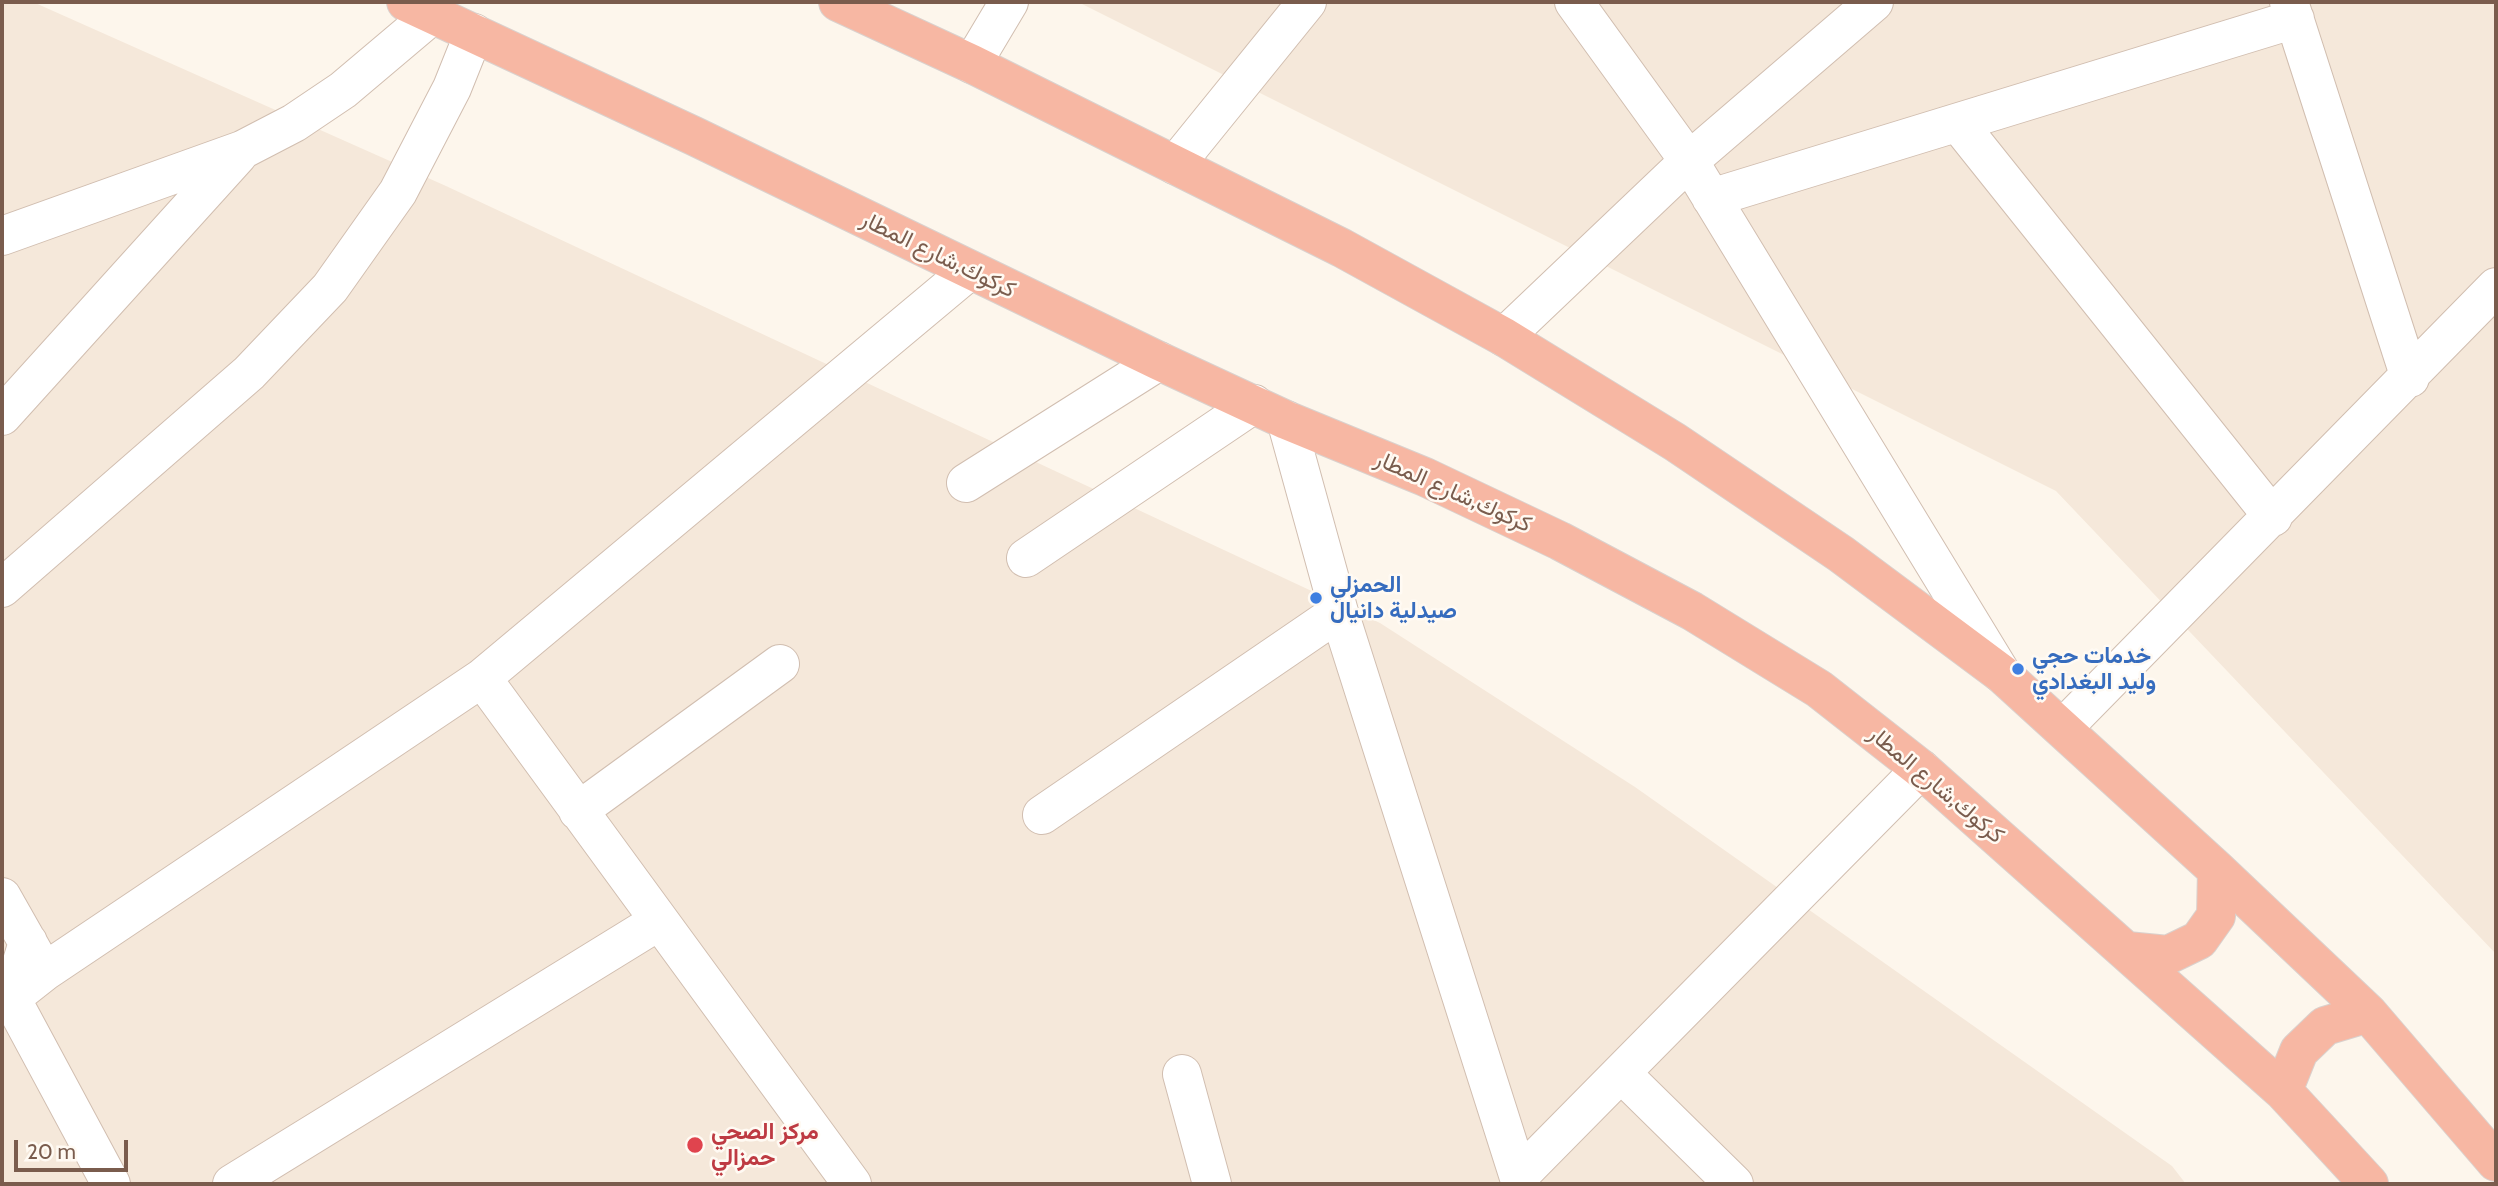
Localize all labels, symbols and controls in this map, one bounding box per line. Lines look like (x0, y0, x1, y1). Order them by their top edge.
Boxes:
street label: كركوك,شارع المطار (856, 206, 1020, 304)
street label: كركوك,شارع المطار (1370, 445, 1536, 539)
place label: الحمزلي صيدلية دانيال (1330, 571, 1457, 625)
marker: الحمزلي صيدلية دانيال (1308, 590, 1324, 606)
place label: خدمات حجي وليد البغدادي (2032, 642, 2156, 696)
marker: خدمات حجي وليد البغدادي (2010, 661, 2026, 677)
street label: كركوك,شارع المطار (1863, 720, 2009, 850)
place label: مركز الصحي حمزالي (711, 1118, 819, 1172)
scale bar (18, 1126, 131, 1170)
marker: مركز الصحي حمزالي (685, 1135, 705, 1155)
text: 20 m (27, 1139, 76, 1164)

